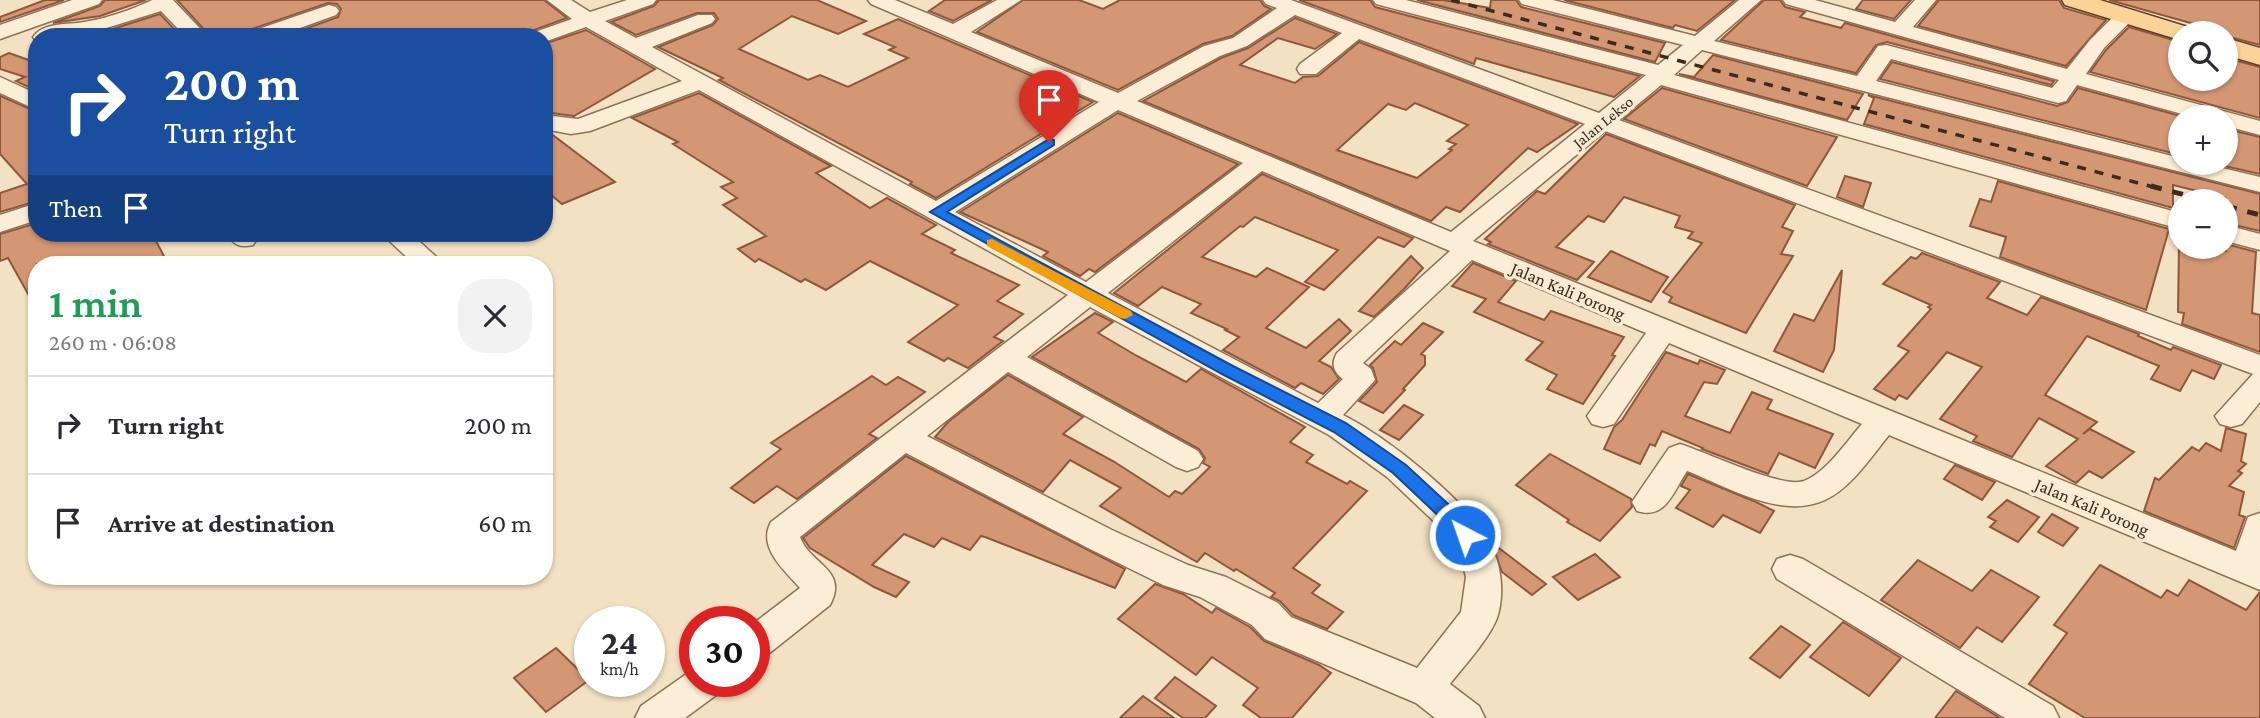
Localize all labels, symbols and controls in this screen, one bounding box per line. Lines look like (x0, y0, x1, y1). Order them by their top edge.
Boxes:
map controls (2168, 21, 2238, 259)
button: search (2168, 21, 2238, 91)
icon: right (49, 56, 140, 147)
text: 200 m (164, 56, 299, 111)
pin (1019, 70, 1079, 142)
icon: arrive (1030, 81, 1068, 119)
street label: Jalan Lekso (1568, 93, 1637, 153)
button: + (2168, 105, 2238, 175)
text: Turn right (164, 114, 296, 150)
icon: arrive (117, 189, 155, 227)
button: − (2168, 189, 2238, 259)
text: Then (49, 194, 103, 223)
street label: Jalan Kali Porong (1506, 257, 1628, 324)
text: 1 min (49, 279, 142, 326)
button: close (458, 279, 532, 353)
text: 260 m · 06:08 (49, 329, 177, 355)
icon: right (49, 406, 87, 444)
text: Turn right (108, 411, 224, 440)
text: 200 m (464, 411, 532, 440)
street label: Jalan Kali Porong (2030, 473, 2152, 540)
position arrow (1428, 498, 1502, 572)
icon: arrive (49, 504, 87, 542)
text: Arrive at destination (108, 509, 335, 538)
text: 60 m (478, 509, 532, 538)
speed limit sign: 30 (679, 606, 770, 697)
text: 24 (601, 623, 638, 662)
text: km/h (600, 659, 639, 679)

